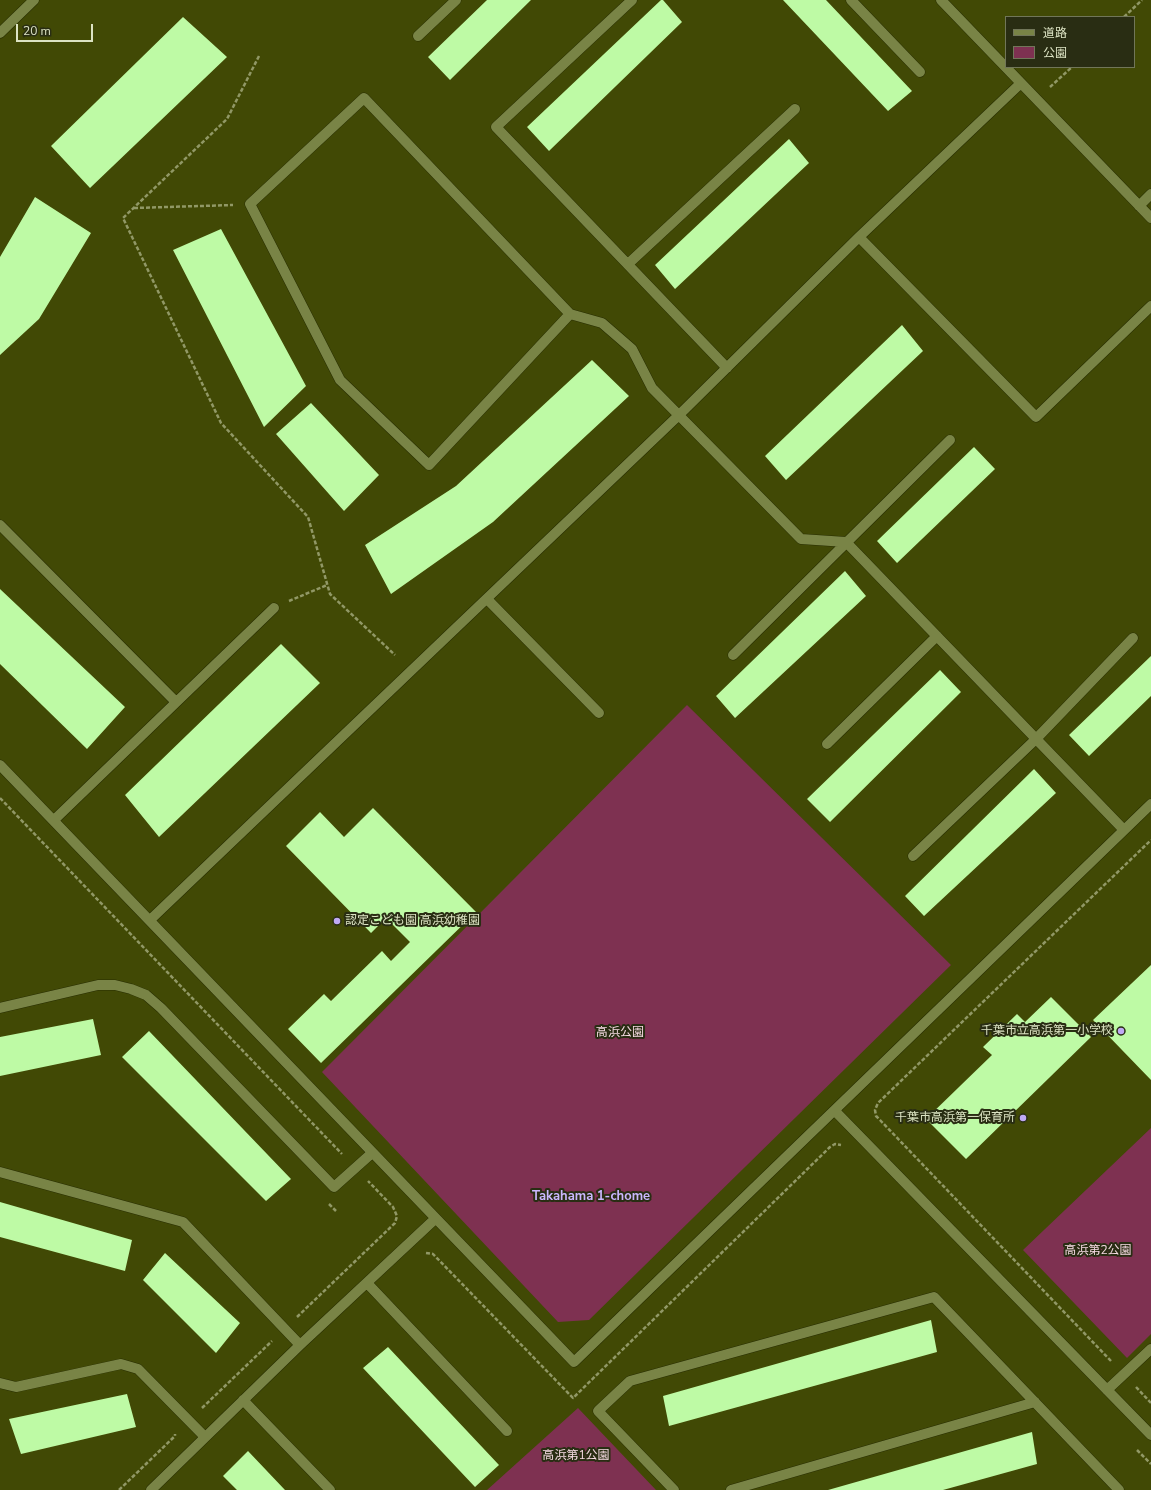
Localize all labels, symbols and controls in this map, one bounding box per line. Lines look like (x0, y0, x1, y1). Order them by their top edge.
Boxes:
scale bar (18, 16, 95, 42)
legend (1005, 16, 1135, 68)
text: 20 m (23, 23, 51, 39)
text: 道路 (1043, 25, 1067, 41)
text: 公園 (1043, 45, 1067, 61)
place label: 認定こども園 高浜幼稚園 (345, 914, 480, 928)
marker: 認定こども園 高浜幼稚園 (332, 916, 342, 926)
place label: 千葉市立高浜第一小学校 (981, 1024, 1113, 1038)
park label: 高浜公園 (596, 1026, 644, 1040)
marker: 千葉市立高浜第一小学校 (1116, 1026, 1126, 1036)
place label: 千葉市高浜第一保育所 (895, 1111, 1015, 1125)
marker: 千葉市高浜第一保育所 (1018, 1113, 1028, 1123)
district label: Takahama 1-chome (532, 1189, 650, 1205)
park label: 高浜第2公園 (1064, 1244, 1132, 1258)
park label: 高浜第1公園 (542, 1449, 610, 1463)

